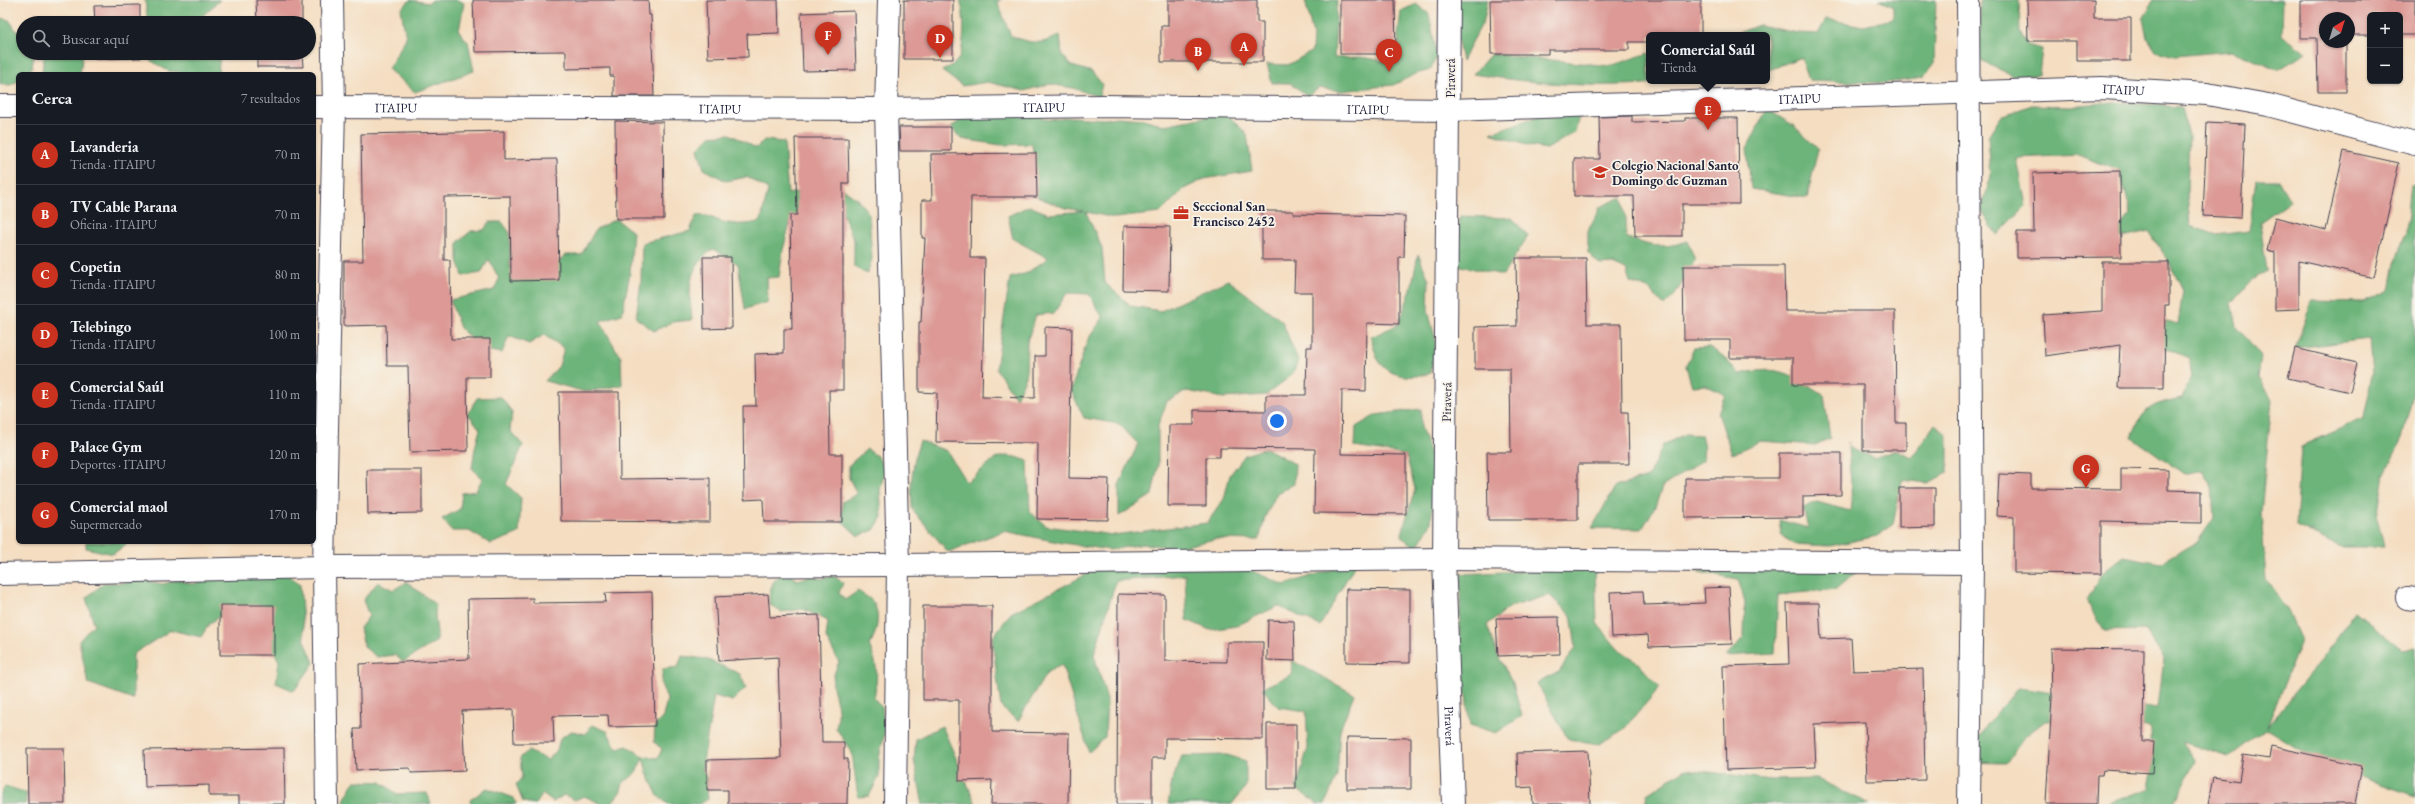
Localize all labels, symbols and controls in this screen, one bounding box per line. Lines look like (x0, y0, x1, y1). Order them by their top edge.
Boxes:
north arrow (2319, 12, 2355, 48)
map controls (2367, 12, 2403, 84)
button: + (2367, 12, 2403, 48)
search box (16, 16, 316, 60)
pin: F (815, 22, 841, 55)
pin: D (927, 25, 953, 58)
icon: search (30, 27, 52, 49)
text: Buscar aquí (62, 29, 129, 48)
popup (1646, 32, 1770, 84)
pin: A (1231, 33, 1257, 66)
pin: B (1185, 38, 1211, 71)
pin: C (1376, 39, 1402, 72)
text: Comercial Saúl (1661, 40, 1755, 59)
button: − (2367, 48, 2403, 84)
street label: Piraverá (1442, 57, 1459, 98)
text: Tienda (1661, 59, 1697, 76)
street label: ITAIPU (2102, 80, 2145, 99)
text: Cerca (32, 87, 72, 109)
street label: ITAIPU (1778, 89, 1822, 108)
text: 7 resultados (241, 90, 300, 107)
pin: E (1695, 97, 1721, 130)
street label: ITAIPU (375, 99, 418, 116)
street label: ITAIPU (1023, 99, 1066, 116)
street label: ITAIPU (699, 100, 742, 117)
street label: ITAIPU (1347, 101, 1390, 118)
text: Lavanderia (70, 137, 138, 156)
text: A (40, 146, 50, 163)
text: 70 m (275, 146, 300, 163)
text: Tienda · ITAIPU (70, 156, 156, 173)
place label: Colegio Nacional Santo Domingo de Guzman (1612, 157, 1739, 189)
school or university icon: Colegio Nacional Santo Domingo de Guzman (1591, 163, 1609, 181)
text: TV Cable Parana (70, 197, 177, 216)
place label: Seccional San Francisco 2452 (1193, 198, 1275, 230)
office icon: Seccional San Francisco 2452 (1172, 204, 1190, 222)
text: B (41, 206, 49, 223)
text: 70 m (275, 206, 300, 223)
text: Oficina · ITAIPU (70, 216, 157, 233)
text: Copetin (70, 257, 121, 276)
text: C (40, 266, 50, 283)
text: 80 m (275, 266, 300, 283)
text: Tienda · ITAIPU (70, 276, 156, 293)
text: Telebingo (70, 317, 131, 336)
text: D (40, 326, 50, 343)
text: 100 m (269, 326, 300, 343)
text: Tienda · ITAIPU (70, 336, 156, 353)
text: Comercial Saúl (70, 377, 164, 396)
street label: Piraverá (1438, 381, 1455, 422)
text: E (41, 386, 49, 403)
text: 110 m (269, 386, 300, 403)
text: Tienda · ITAIPU (70, 396, 156, 413)
your location (1267, 411, 1287, 431)
text: Palace Gym (70, 437, 142, 456)
text: F (41, 446, 49, 463)
text: 120 m (269, 446, 300, 463)
pin: G (2073, 455, 2099, 488)
text: Deportes · ITAIPU (70, 456, 166, 473)
text: Comercial maol (70, 497, 168, 516)
text: G (40, 506, 50, 523)
text: 170 m (269, 506, 300, 523)
text: Supermercado (70, 516, 142, 533)
street label: Piraverá (1440, 706, 1459, 747)

